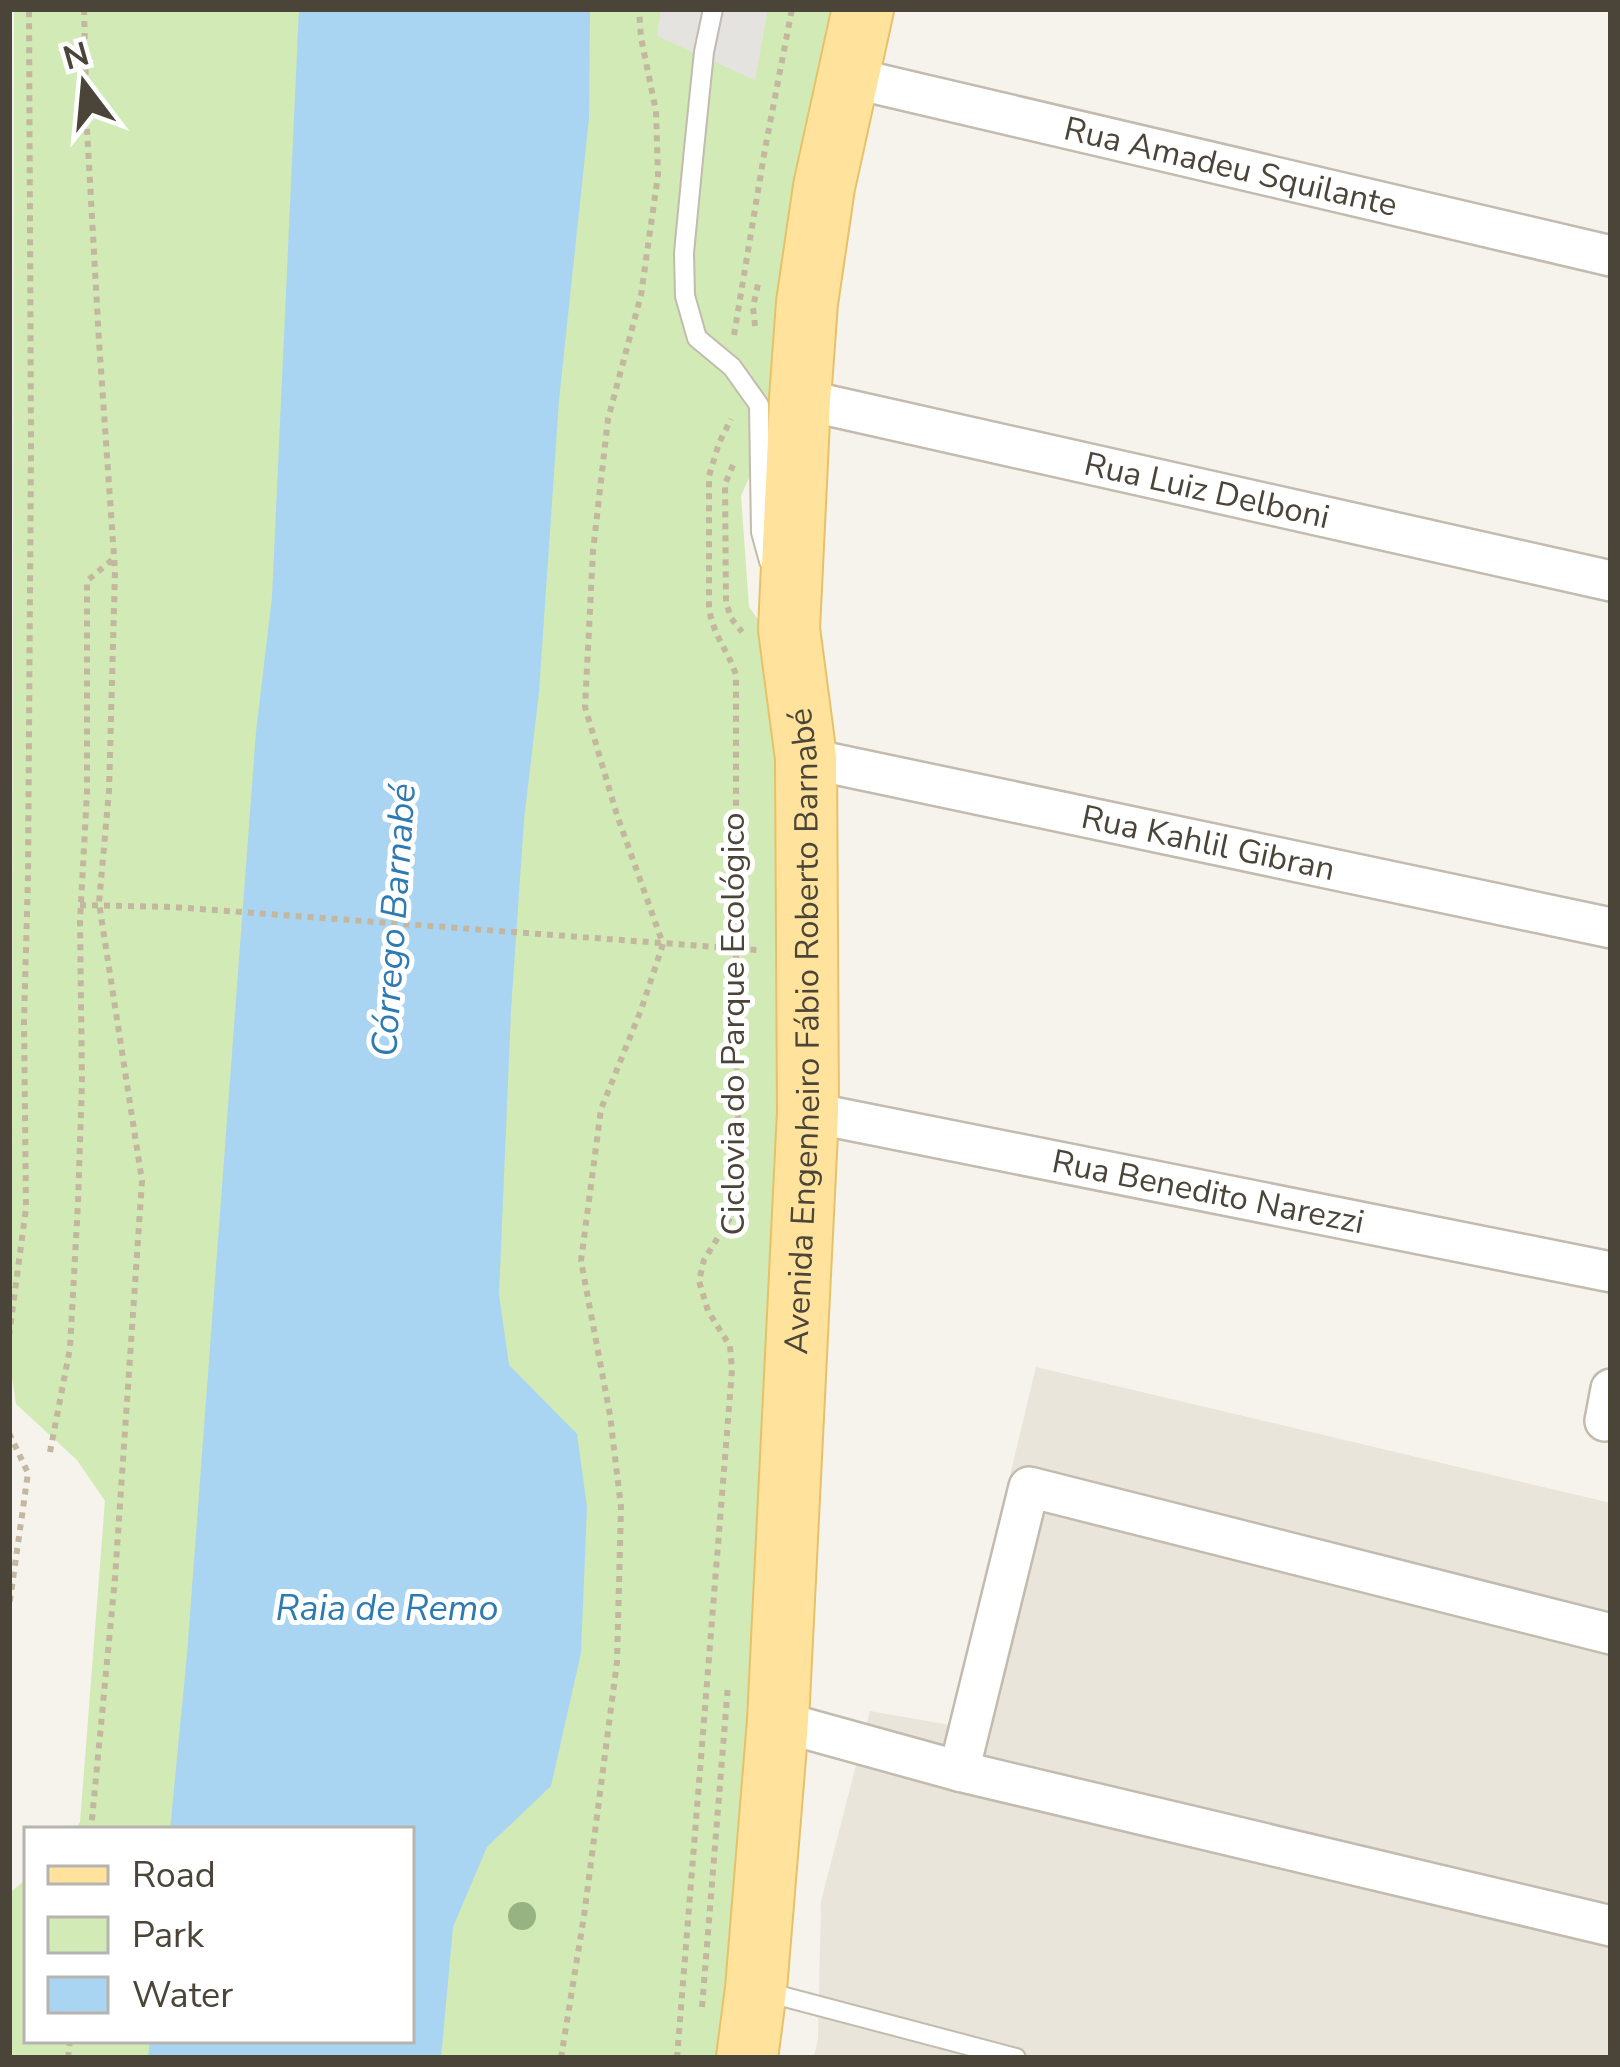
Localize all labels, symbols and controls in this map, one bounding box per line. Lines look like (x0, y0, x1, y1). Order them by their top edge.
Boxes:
north arrow (24, 24, 144, 144)
text: N (58, 32, 94, 82)
street label: Rua Amadeu Squilante (1060, 106, 1402, 228)
street label: Rua Luiz Delboni (1080, 441, 1334, 540)
street label: Avenida Engenheiro Fábio Roberto Barnabé (774, 706, 831, 1355)
water label: Córrego Barnabé (360, 782, 428, 1058)
street label: Rua Kahlil Gibran (1077, 794, 1339, 892)
street label: Ciclovia do Parque Ecológico (711, 812, 756, 1236)
street label: Rua Benedito Narezzi (1048, 1139, 1368, 1245)
water label: Raia de Remo (276, 1584, 498, 1633)
legend (24, 1827, 414, 2043)
text: Road (132, 1851, 216, 1900)
text: Park (132, 1911, 205, 1960)
text: Water (132, 1971, 233, 2020)

